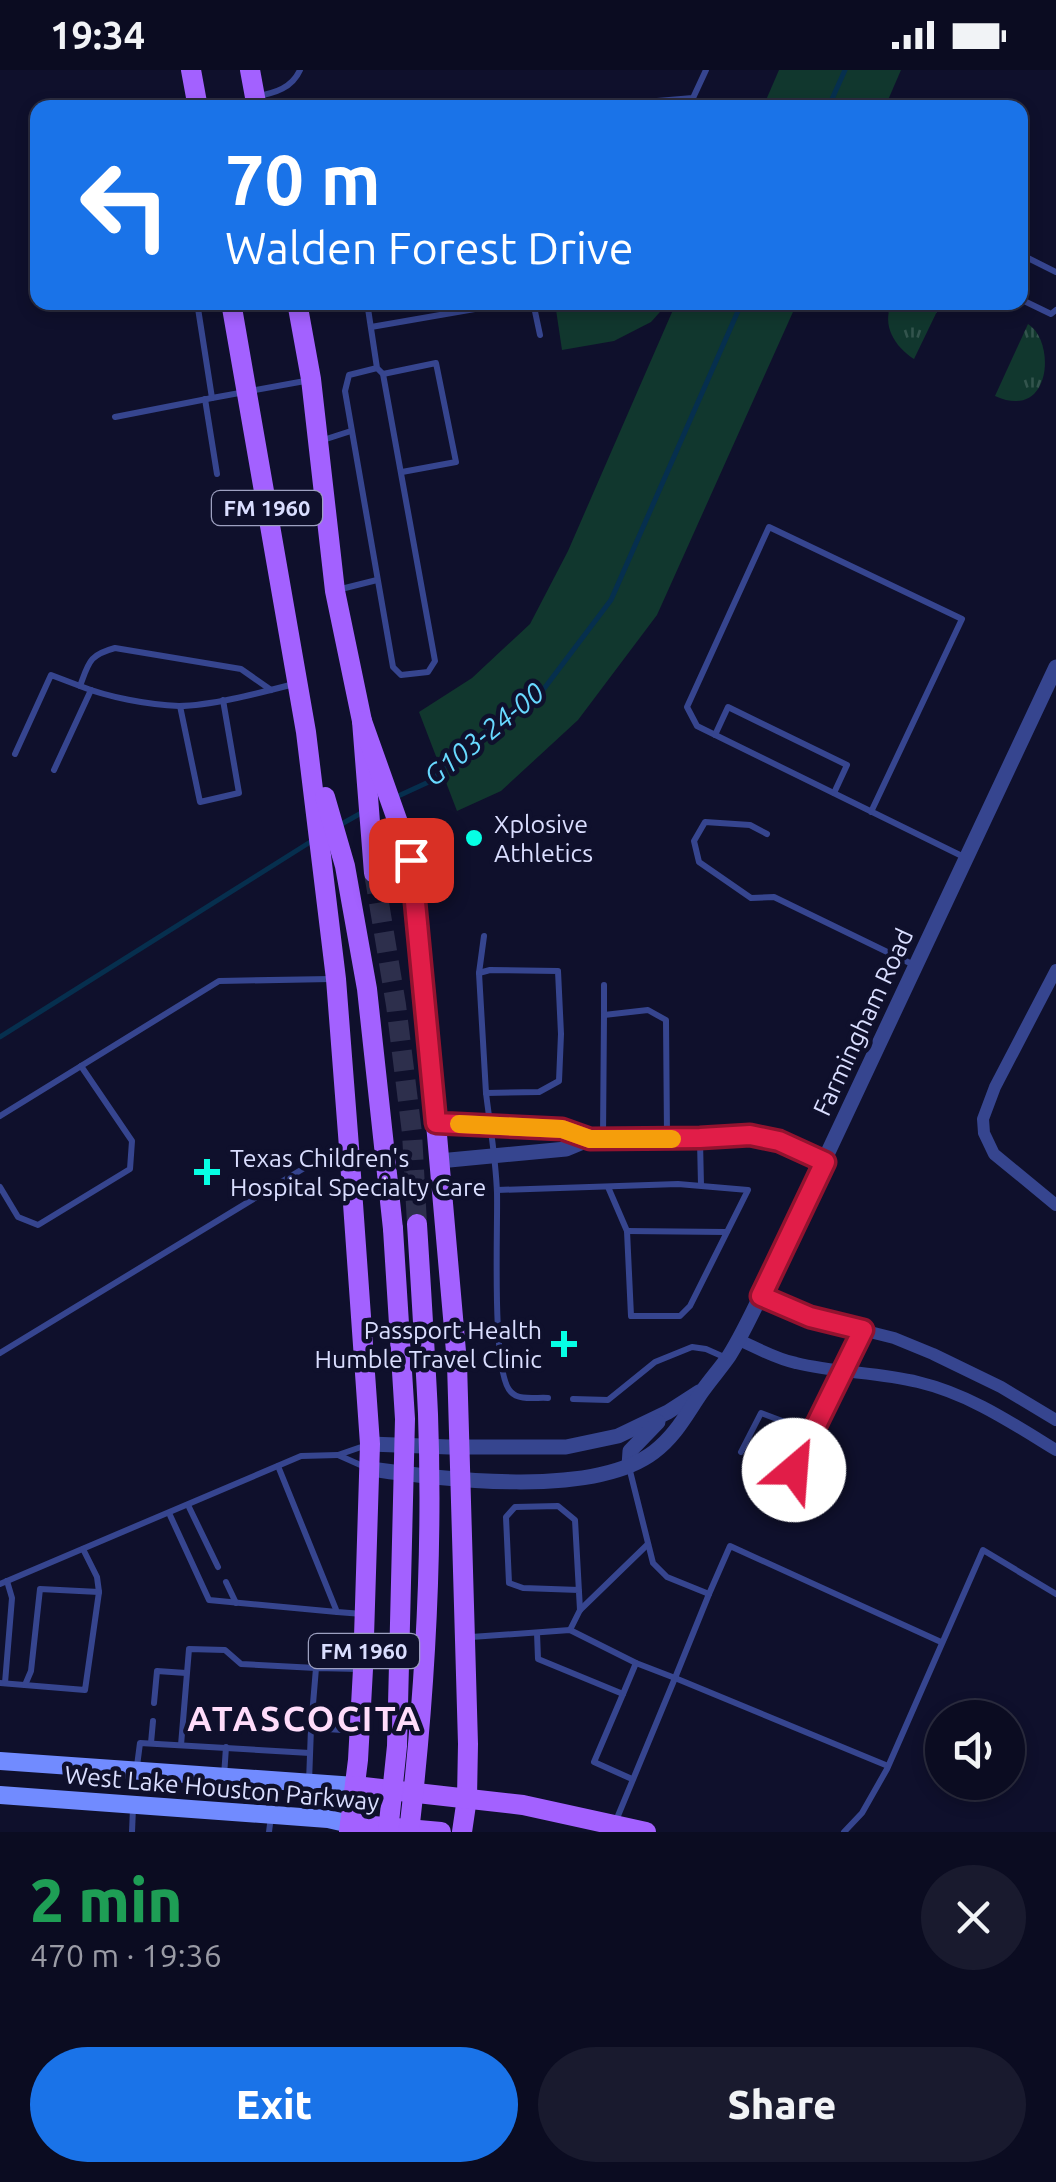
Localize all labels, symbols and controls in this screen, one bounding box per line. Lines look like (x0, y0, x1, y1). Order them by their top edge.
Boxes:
text: 19:34 (50, 14, 145, 56)
icon: left (60, 140, 190, 270)
text: 70 m (225, 140, 381, 218)
text: Walden Forest Drive (225, 222, 634, 273)
road number: FM 1960 (212, 491, 322, 525)
water label: G103-24-00 (417, 676, 550, 791)
place label: Xplosive Athletics (494, 810, 593, 867)
pin (369, 818, 454, 903)
marker: Xplosive Athletics (463, 827, 485, 849)
icon: arrive (384, 833, 439, 888)
street label: Farmingham Road (807, 924, 919, 1120)
place label: Texas Children's Hospital Specialty Care (230, 1144, 486, 1201)
marker: Texas Children's Hospital Specialty Care (194, 1159, 220, 1185)
place label: Passport Health Humble Travel Clinic (315, 1316, 542, 1373)
marker: Passport Health Humble Travel Clinic (551, 1331, 577, 1357)
position arrow (742, 1418, 846, 1522)
road number: FM 1960 (309, 1634, 419, 1668)
district label: ATASCOCITA (187, 1698, 423, 1738)
map controls (925, 1700, 1025, 1800)
button: sound (925, 1700, 1025, 1800)
street label: West Lake Houston Parkway (63, 1760, 381, 1816)
button: close (921, 1865, 1026, 1970)
text: 2 min (30, 1866, 183, 1933)
text: 470 m · 19:36 (30, 1937, 222, 1973)
button: Exit (30, 2047, 518, 2162)
button: Share (538, 2047, 1026, 2162)

